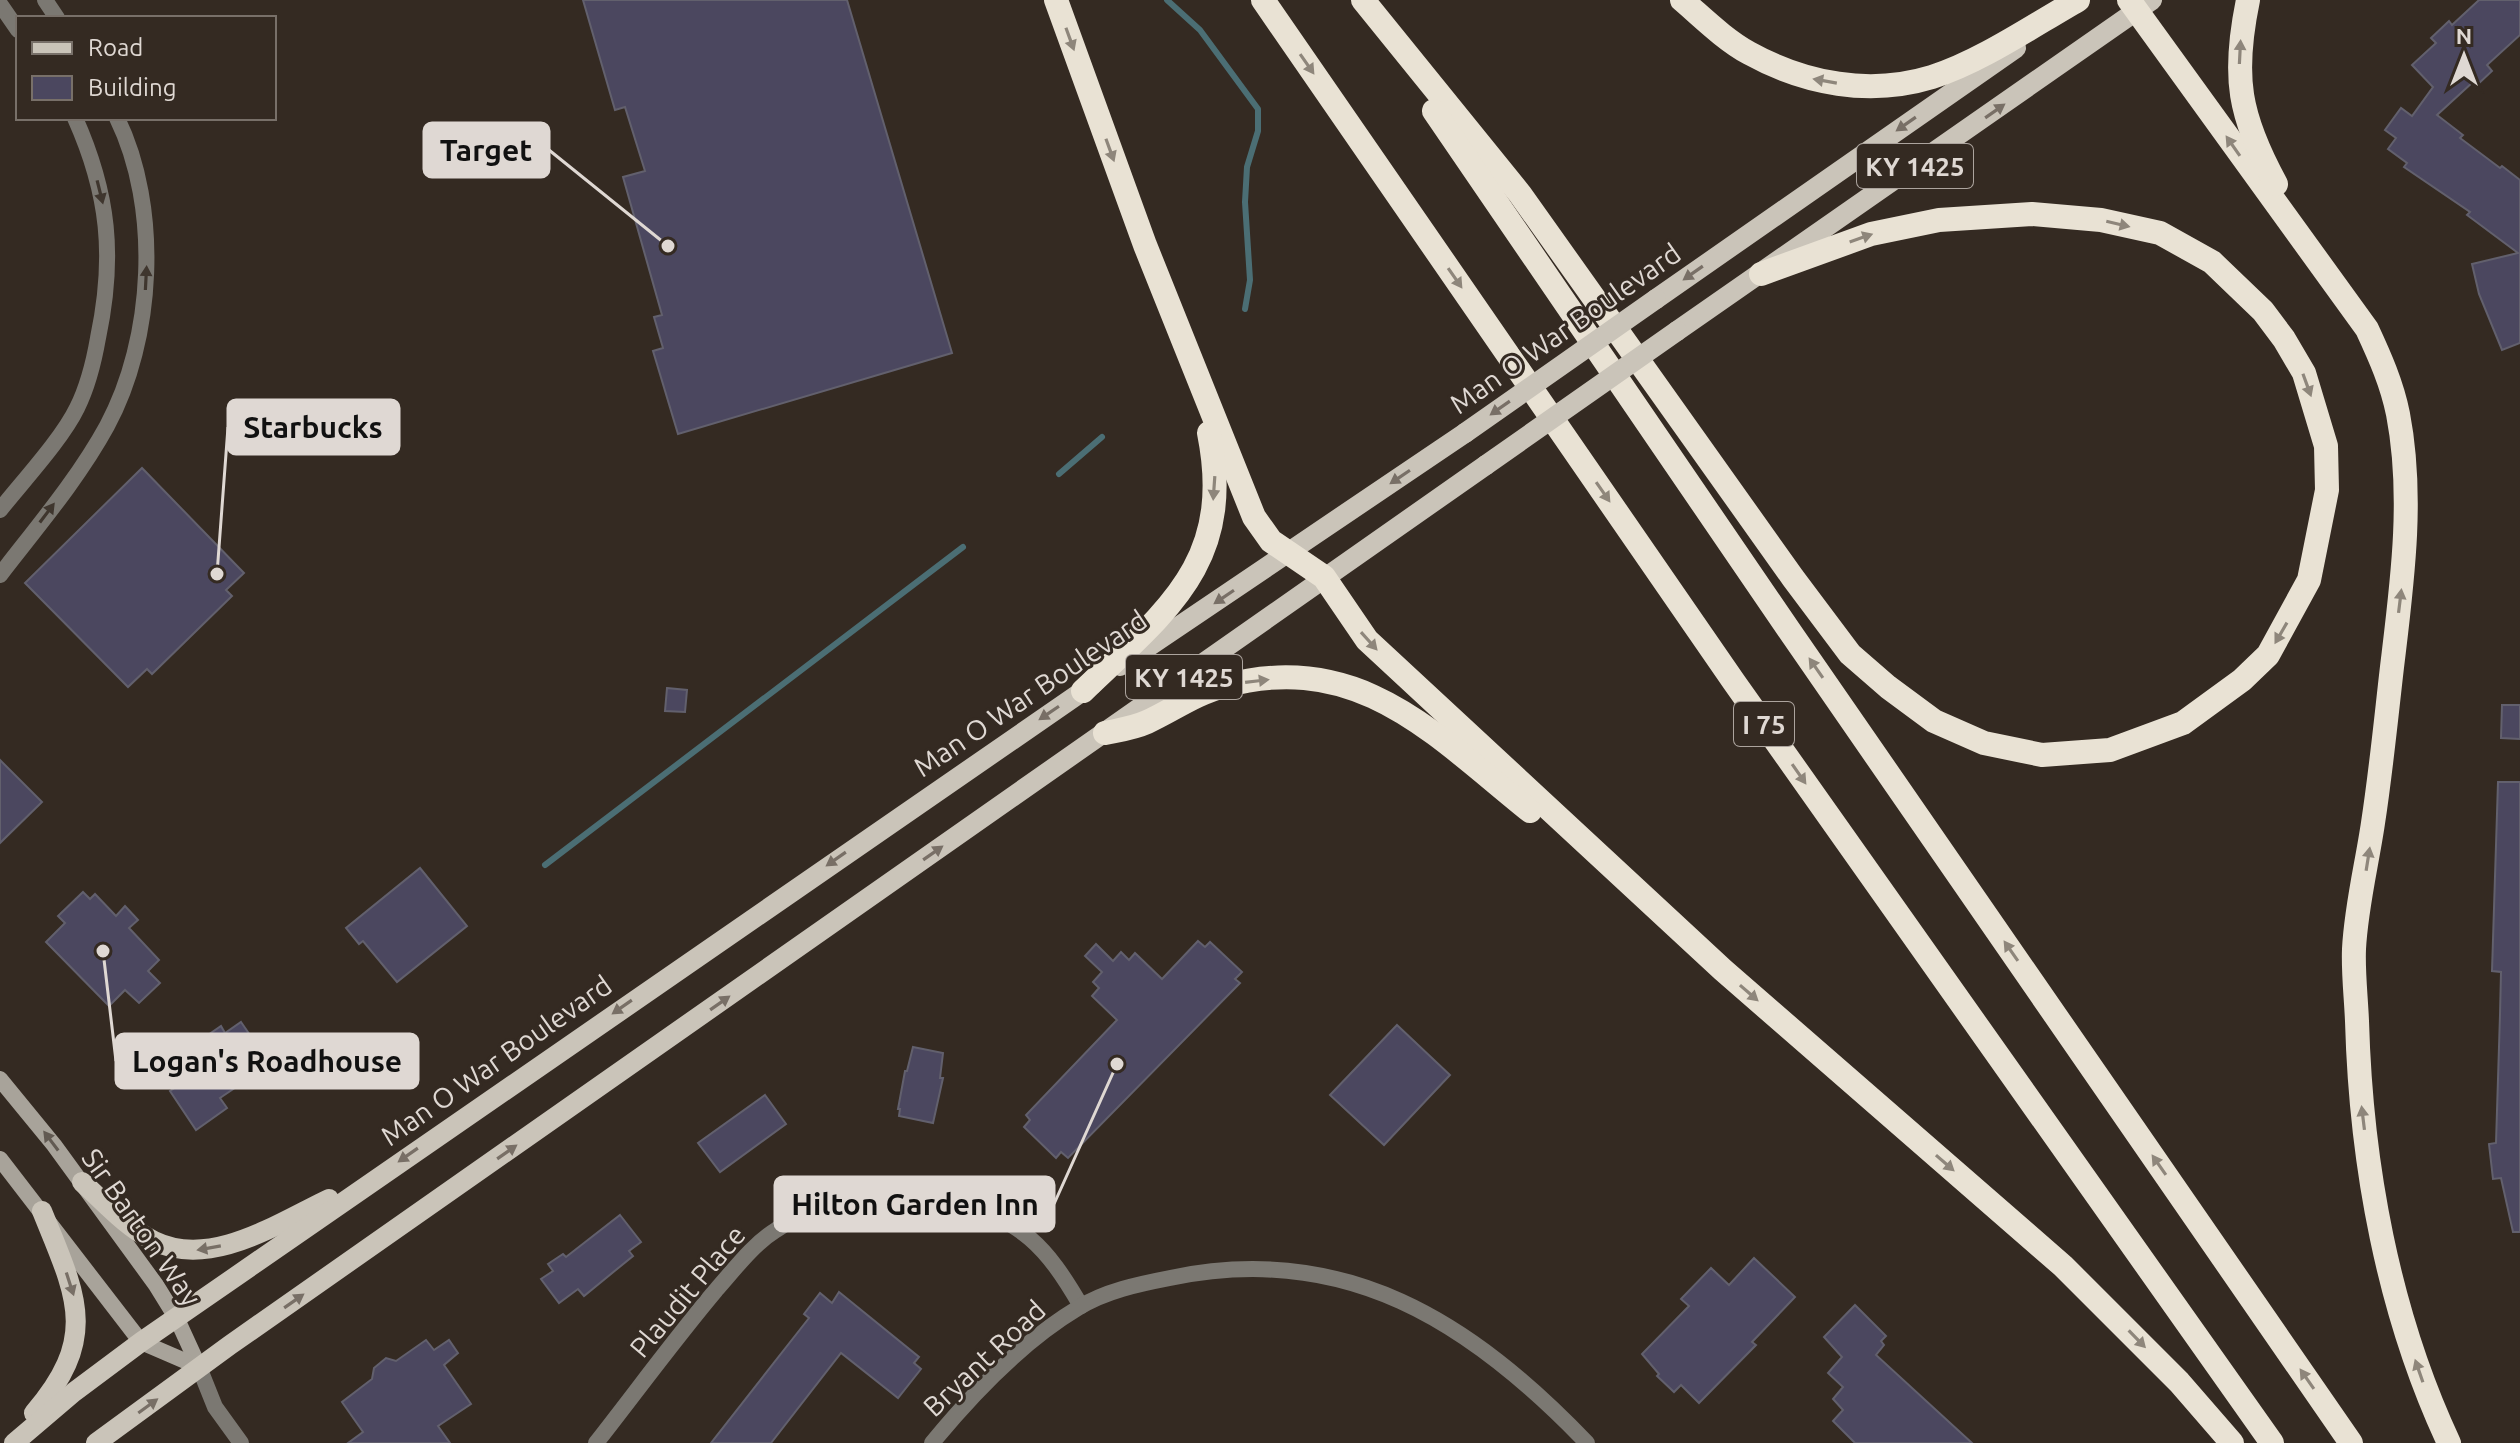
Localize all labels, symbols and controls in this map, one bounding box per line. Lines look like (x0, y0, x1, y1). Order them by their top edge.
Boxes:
legend (16, 16, 276, 120)
north arrow (2424, 16, 2504, 96)
text: N (2456, 23, 2472, 48)
one-way arrow (1064, 27, 1077, 51)
text: Road (88, 34, 143, 61)
one-way arrow (2234, 39, 2247, 64)
one-way arrow (1299, 54, 1314, 75)
text: Building (88, 74, 176, 101)
one-way arrow (1812, 75, 1837, 87)
one-way arrow (1984, 103, 2005, 119)
one-way arrow (1895, 116, 1916, 131)
callout: Target (424, 123, 549, 177)
text: Target (440, 133, 532, 167)
one-way arrow (2225, 135, 2241, 157)
one-way arrow (1105, 139, 1117, 163)
road number: KY 1425 (1857, 144, 1973, 188)
one-way arrow (94, 179, 106, 204)
one-way arrow (2105, 218, 2130, 231)
one-way arrow (1849, 231, 1873, 243)
street label: Man O War Boulevard (1444, 237, 1686, 419)
one-way arrow (139, 265, 152, 290)
one-way arrow (1682, 265, 1703, 280)
one-way arrow (1447, 268, 1462, 289)
one-way arrow (2302, 373, 2314, 397)
callout: Starbucks (228, 400, 399, 454)
one-way arrow (1490, 400, 1511, 415)
text: Starbucks (243, 410, 383, 444)
one-way arrow (1390, 469, 1411, 484)
one-way arrow (1207, 476, 1220, 501)
one-way arrow (1595, 482, 1610, 503)
one-way arrow (39, 503, 55, 523)
one-way arrow (2394, 588, 2407, 613)
one-way arrow (1213, 589, 1235, 603)
street label: Man O War Boulevard (908, 604, 1152, 782)
one-way arrow (2274, 622, 2288, 644)
one-way arrow (1360, 631, 1378, 650)
road number: KY 1425 (1126, 655, 1242, 699)
one-way arrow (1809, 658, 1824, 679)
one-way arrow (1245, 674, 1270, 687)
road number: I 75 (1734, 702, 1794, 746)
one-way arrow (1038, 705, 1059, 720)
one-way arrow (1791, 764, 1806, 785)
one-way arrow (922, 846, 943, 862)
one-way arrow (2362, 846, 2375, 871)
one-way arrow (825, 852, 846, 867)
one-way arrow (2004, 941, 2019, 962)
street label: Man O War Boulevard (375, 969, 617, 1151)
one-way arrow (1739, 984, 1759, 1001)
one-way arrow (709, 996, 730, 1011)
one-way arrow (611, 999, 632, 1014)
callout: Logan's Roadhouse (116, 1034, 418, 1088)
text: Logan's Roadhouse (132, 1044, 402, 1078)
one-way arrow (2357, 1105, 2370, 1130)
one-way arrow (43, 1131, 59, 1151)
street label: Sir Barton Way (76, 1143, 208, 1311)
one-way arrow (496, 1145, 517, 1160)
one-way arrow (397, 1147, 418, 1162)
one-way arrow (1935, 1154, 1955, 1171)
one-way arrow (2152, 1154, 2167, 1175)
callout: Hilton Garden Inn (775, 1177, 1054, 1231)
text: Hilton Garden Inn (791, 1187, 1039, 1221)
street label: Plaudit Place (623, 1219, 751, 1363)
one-way arrow (197, 1242, 222, 1255)
one-way arrow (65, 1272, 77, 1296)
one-way arrow (283, 1293, 305, 1309)
street label: Bryant Road (917, 1294, 1051, 1422)
one-way arrow (2127, 1329, 2146, 1348)
one-way arrow (2412, 1359, 2425, 1383)
one-way arrow (2300, 1368, 2315, 1389)
one-way arrow (138, 1399, 159, 1414)

